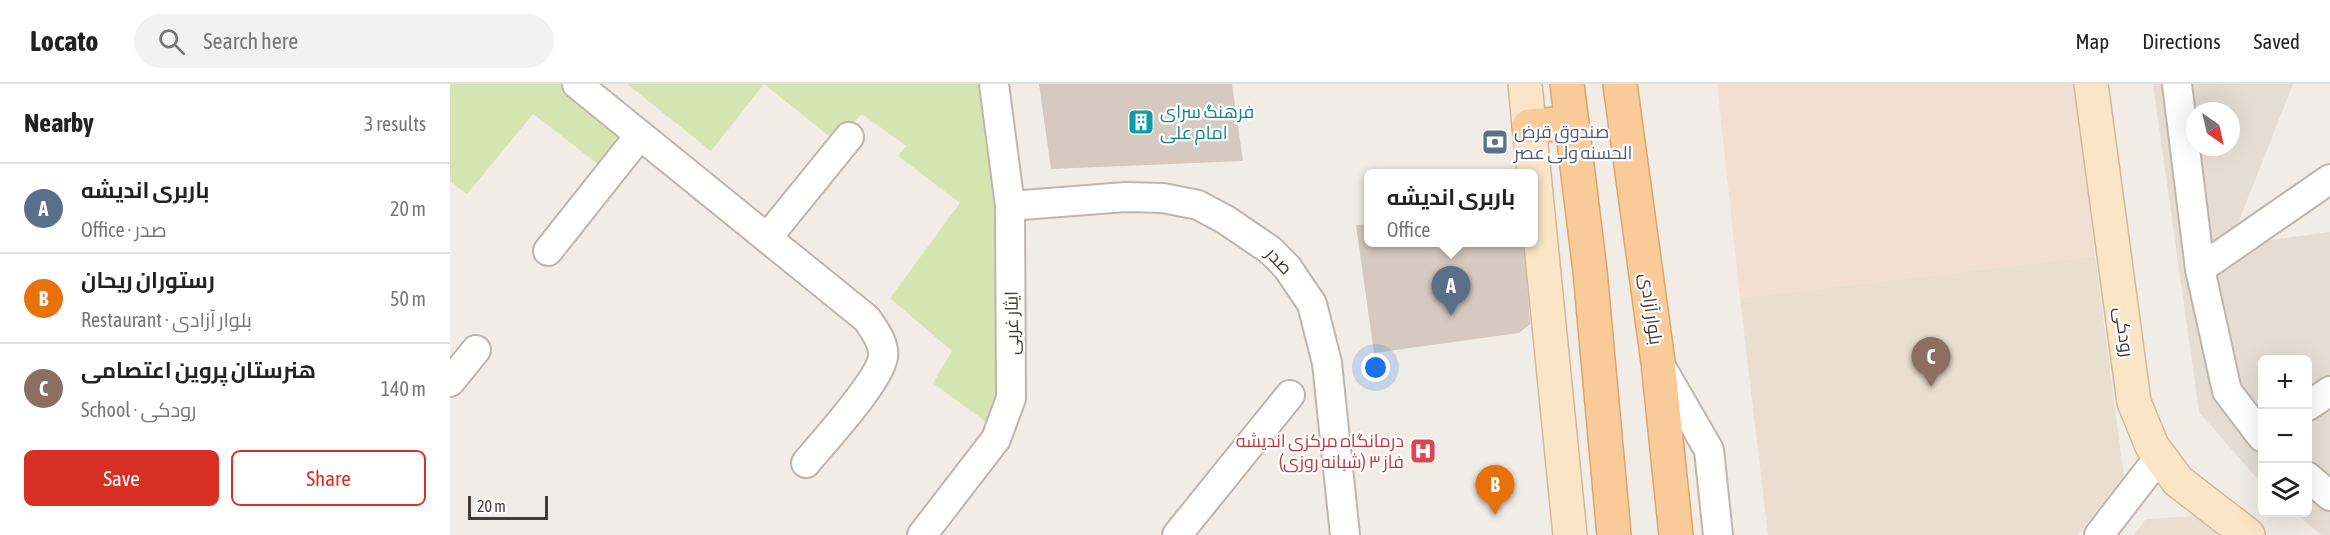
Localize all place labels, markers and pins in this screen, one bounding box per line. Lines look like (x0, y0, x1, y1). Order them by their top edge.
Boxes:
place label: فرهنگ سرای امام علی (1160, 101, 1254, 145)
building icon: فرهنگ سرای امام علی (1126, 107, 1156, 137)
place label: صندوق قرض الحسنه ولی عصر (1513, 121, 1632, 164)
bank icon: صندوق قرض الحسنه ولی عصر (1480, 127, 1510, 157)
pin: A (1432, 266, 1470, 316)
pin: C (1912, 338, 1950, 387)
place label: درمانگاه مرکزی اندیشه فاز ۳ (شبانه روزی) (1236, 430, 1404, 473)
hospital icon: درمانگاه مرکزی اندیشه فاز ۳ (شبانه روزی) (1408, 436, 1438, 466)
pin: B (1476, 466, 1514, 515)

